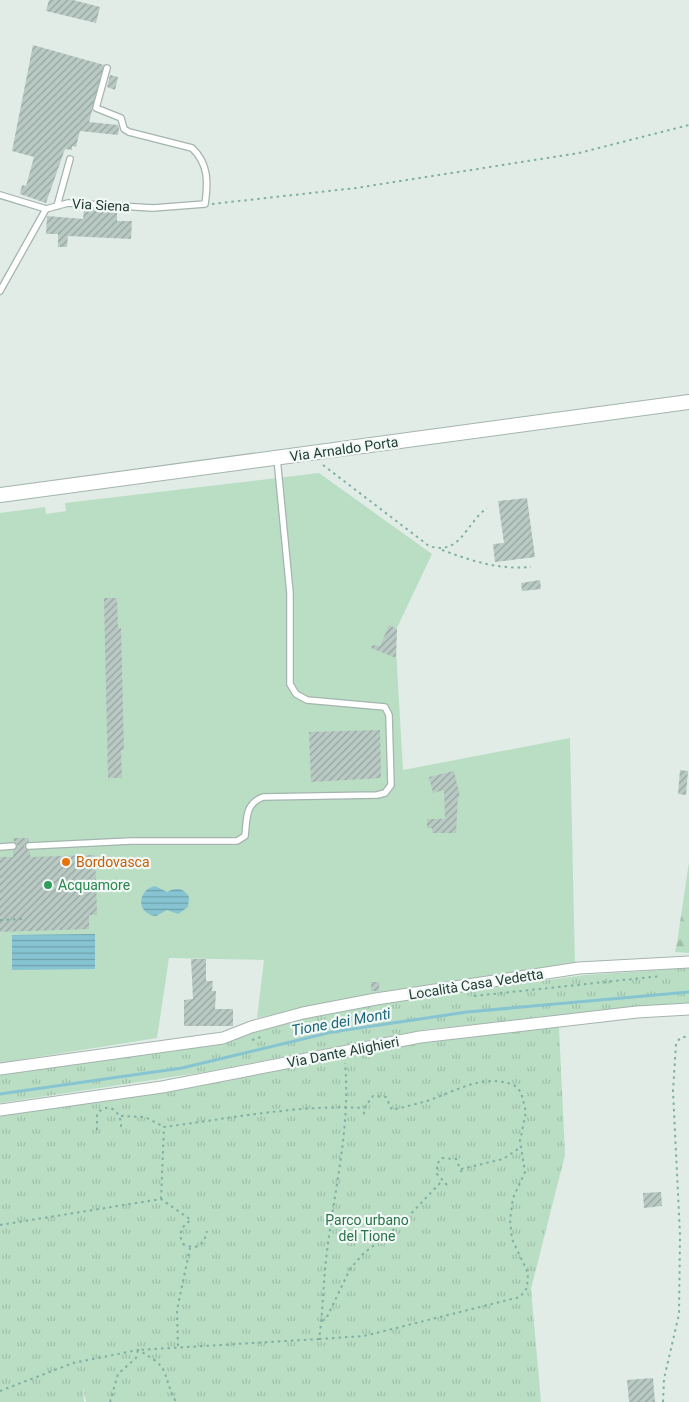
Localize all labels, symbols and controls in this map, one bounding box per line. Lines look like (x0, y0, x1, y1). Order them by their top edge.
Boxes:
street label: Via Siena (72, 195, 130, 215)
street label: Via Arnaldo Porta (289, 433, 399, 465)
place label: Bordovasca (76, 854, 150, 870)
marker: Bordovasca (60, 856, 72, 868)
place label: Acquamore (58, 877, 130, 893)
marker: Acquamore (42, 879, 54, 891)
street label: Località Casa Vedetta (408, 965, 544, 1003)
water label: Tione dei Monti (290, 1004, 392, 1040)
street label: Via Dante Alighieri (286, 1033, 400, 1071)
park label: Parco urbano del Tione (325, 1212, 409, 1244)

